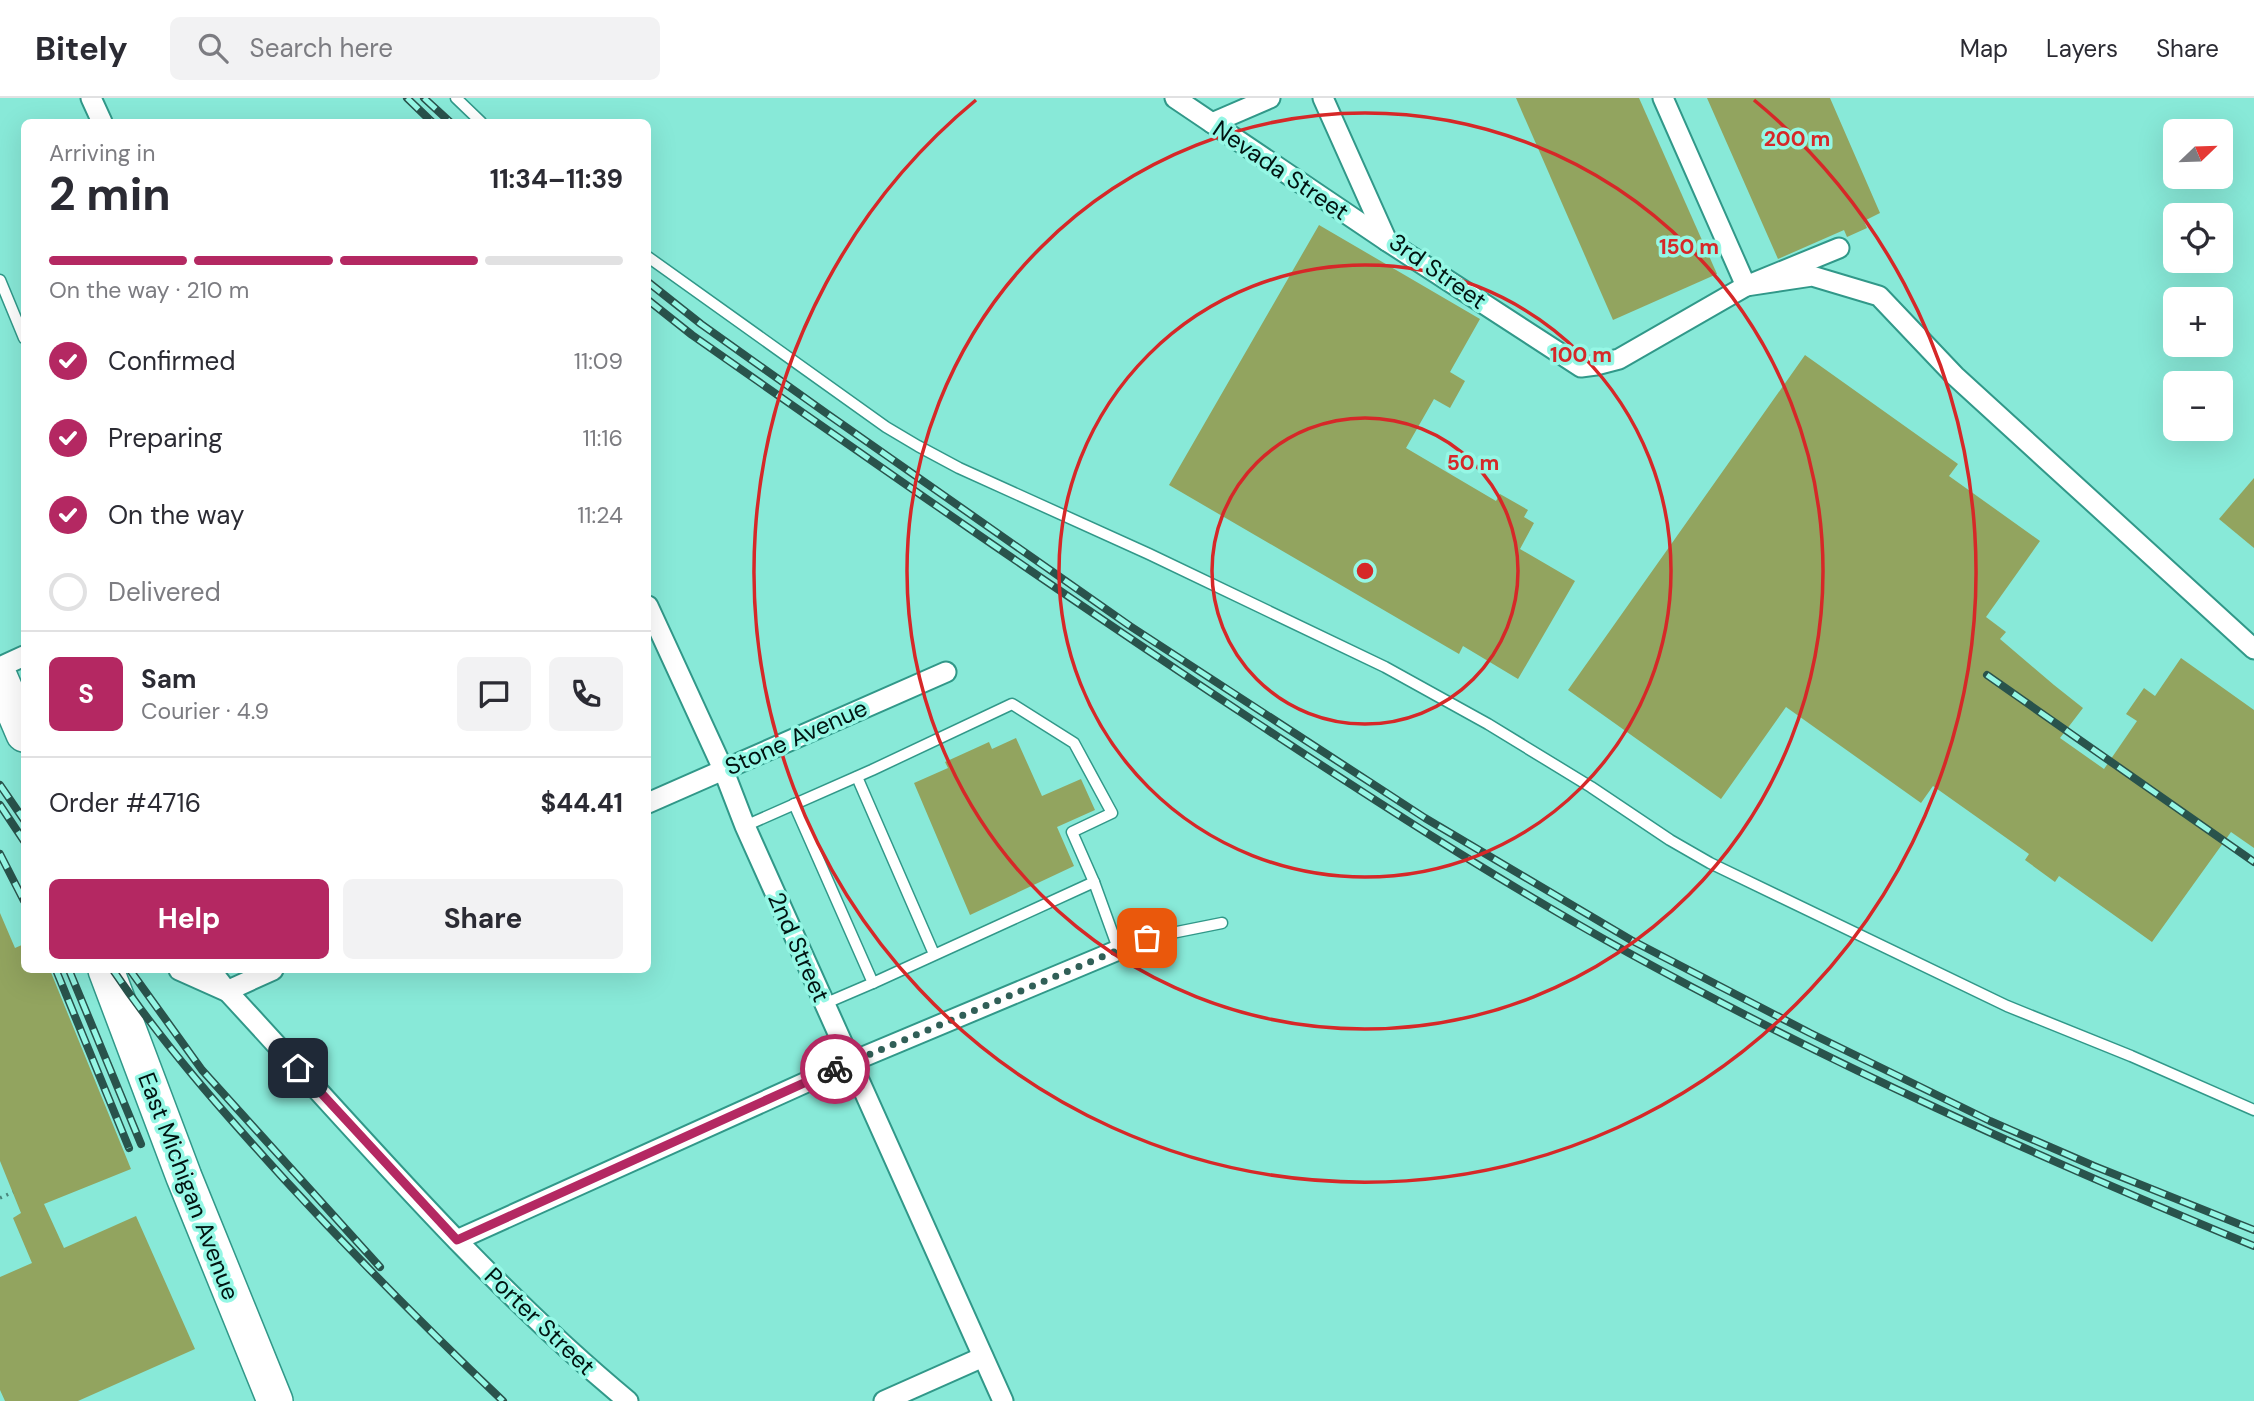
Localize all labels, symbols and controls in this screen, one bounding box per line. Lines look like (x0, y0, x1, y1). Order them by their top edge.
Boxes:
search box (170, 17, 660, 80)
text: Bitely (35, 27, 128, 70)
icon: search (194, 29, 232, 67)
text: Search here (250, 31, 393, 65)
text: Map (1960, 33, 2008, 64)
text: Layers (2046, 33, 2118, 64)
text: Share (2156, 33, 2219, 64)
street label: Nevada Street (1207, 113, 1355, 227)
north arrow (2163, 119, 2233, 189)
map controls (2163, 119, 2233, 441)
text: 200 m (1764, 125, 1830, 153)
text: Arriving in (49, 138, 155, 168)
text: 11:34–11:39 (490, 162, 623, 196)
text: 2 min (49, 164, 171, 224)
button: locate (2163, 203, 2233, 273)
street label: 3rd Street (1383, 226, 1493, 316)
text: 150 m (1659, 233, 1719, 261)
text: On the way · 210 m (49, 275, 249, 305)
button: + (2163, 287, 2233, 357)
text: 100 m (1550, 341, 1612, 369)
icon: check (49, 342, 87, 380)
text: Confirmed (108, 344, 235, 378)
text: 11:09 (574, 346, 623, 376)
button: − (2163, 371, 2233, 441)
icon: check (49, 419, 87, 457)
text: Preparing (108, 421, 223, 455)
text: 11:16 (582, 423, 623, 453)
text: 50 m (1447, 449, 1499, 477)
icon: check (49, 496, 87, 534)
text: On the way (108, 498, 244, 532)
text: 11:24 (577, 500, 623, 530)
centre of rings (1353, 559, 1377, 583)
text: Delivered (108, 575, 221, 609)
button: chat (457, 657, 531, 731)
button: phone (549, 657, 623, 731)
text: Sam (141, 662, 196, 696)
text: S (78, 677, 94, 711)
street label: Stone Avenue (720, 692, 872, 782)
text: Courier · 4.9 (141, 696, 269, 726)
text: Order #4716 (49, 786, 201, 820)
text: $44.41 (541, 786, 623, 820)
button: Help (49, 879, 329, 959)
button: Share (343, 879, 623, 959)
street label: 2nd Street (761, 887, 837, 1007)
pin (1117, 908, 1177, 968)
icon: bag (1128, 919, 1166, 957)
courier (800, 1034, 870, 1104)
pin (268, 1038, 328, 1098)
icon: home (279, 1049, 317, 1087)
icon: bike (816, 1050, 854, 1088)
street label: East Michigan Avenue (131, 1068, 247, 1304)
street label: Porter Street (478, 1260, 602, 1382)

